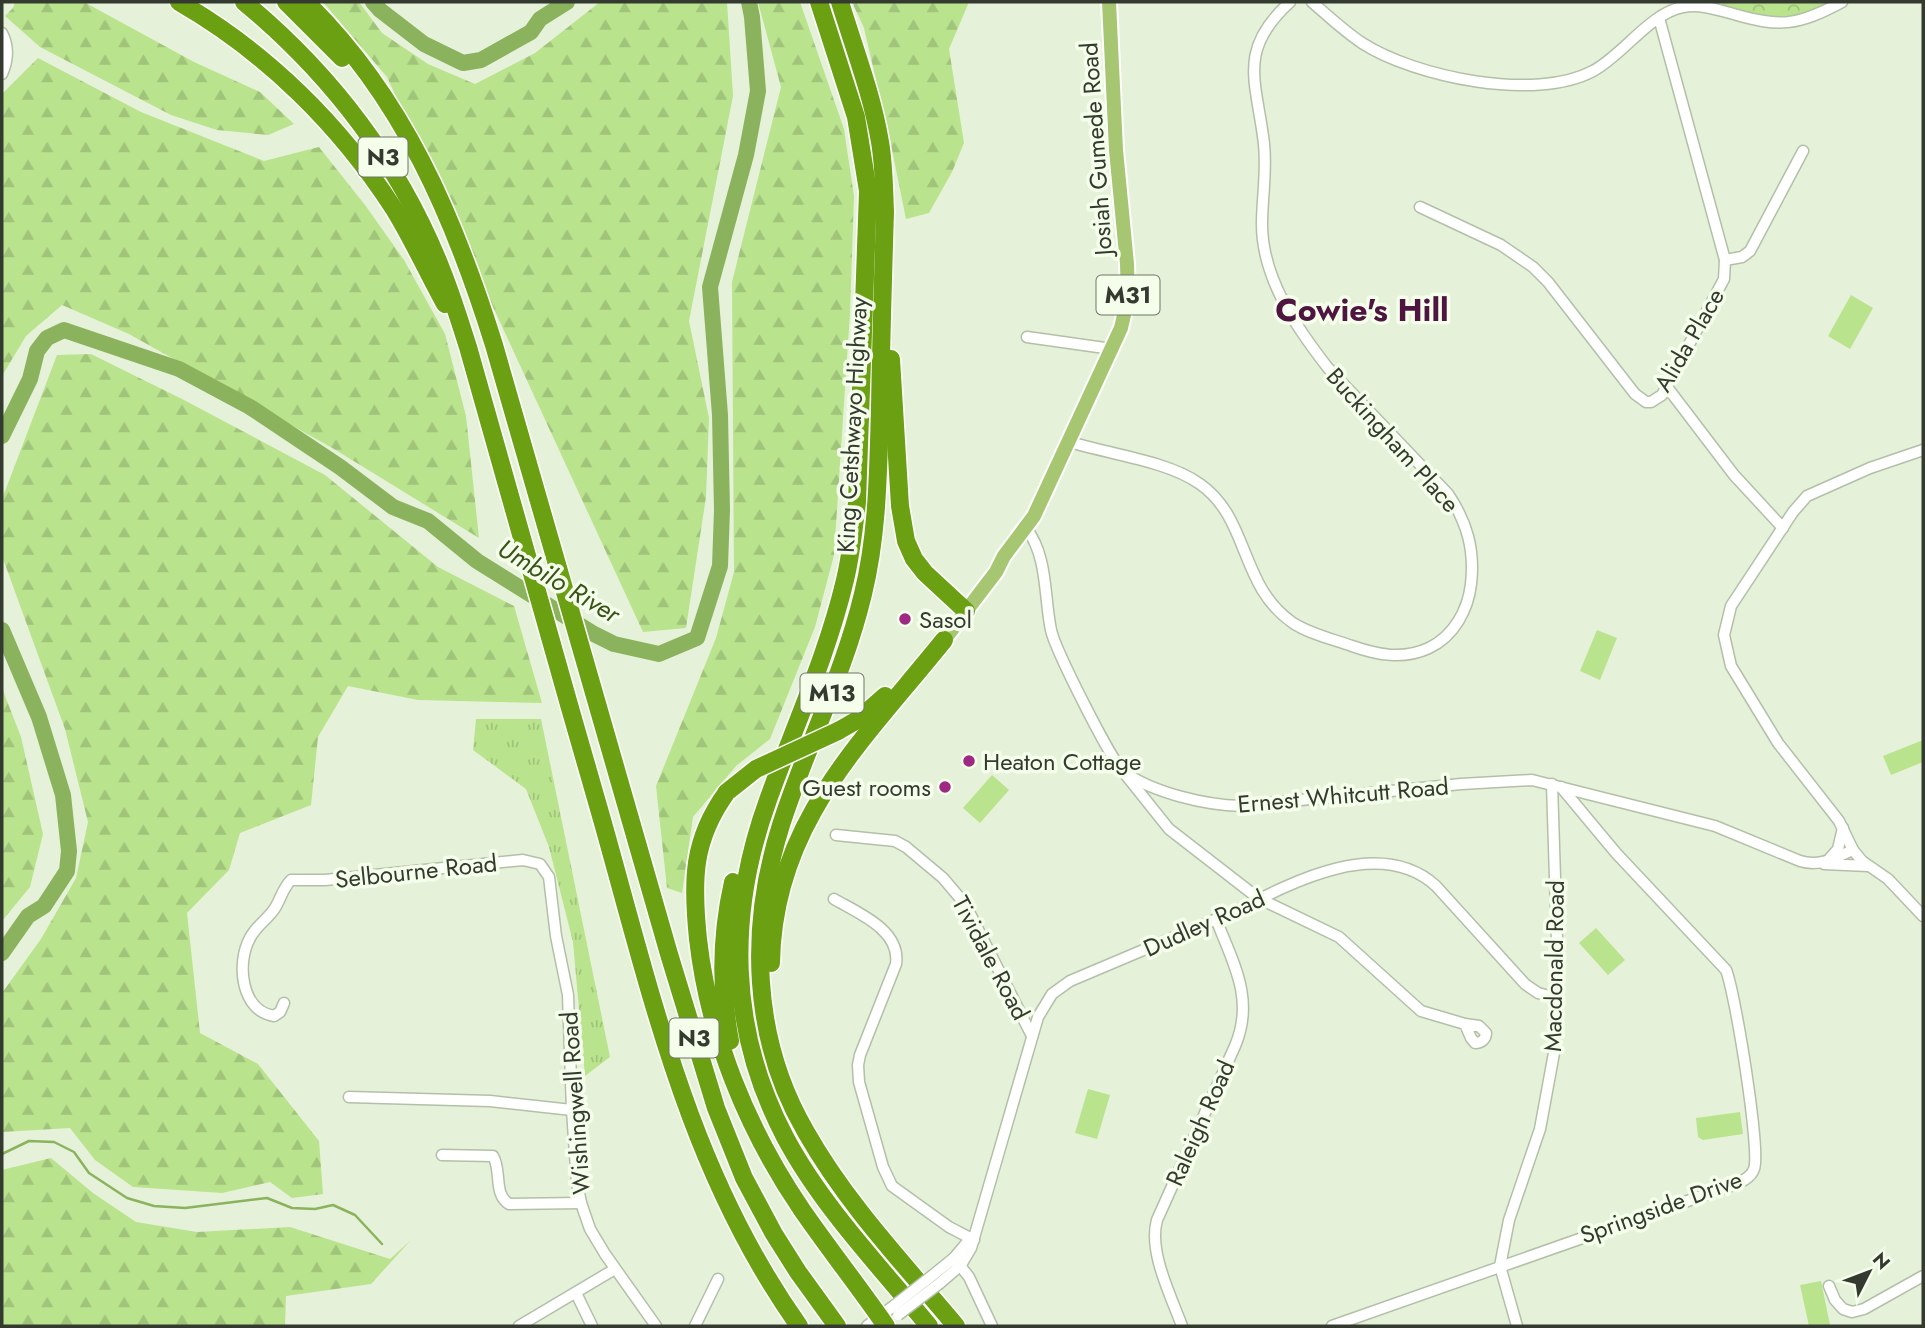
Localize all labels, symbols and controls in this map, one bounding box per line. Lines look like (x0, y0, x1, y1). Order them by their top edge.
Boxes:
street label: Josiah Gumede Road (1071, 41, 1121, 260)
road number: N3 (358, 138, 408, 176)
road number: M31 (1096, 276, 1160, 314)
street label: Alida Place (1645, 282, 1733, 398)
district label: Cowie's Hill (1275, 287, 1449, 333)
street label: King Cetshwayo Highway (828, 296, 876, 554)
street label: Buckingham Place (1318, 360, 1468, 520)
water label: Umbilo River (491, 529, 629, 633)
place label: Sasol (919, 602, 972, 637)
marker: Sasol (897, 611, 913, 627)
road number: M13 (800, 674, 864, 712)
place label: Heaton Cottage (983, 744, 1141, 779)
marker: Heaton Cottage (961, 753, 977, 769)
street label: Ernest Whitcutt Road (1236, 768, 1450, 822)
place label: Guest rooms (802, 770, 931, 805)
marker: Guest rooms (937, 779, 953, 795)
street label: Selbourne Road (333, 845, 499, 897)
street label: Macdonald Road (1535, 880, 1573, 1052)
street label: Dudley Road (1138, 881, 1270, 965)
street label: Tividale Road (944, 890, 1038, 1026)
street label: Wishingwell Road (551, 1010, 599, 1196)
road number: N3 (670, 1018, 718, 1058)
street label: Raleigh Road (1157, 1055, 1243, 1191)
street label: Springside Drive (1575, 1161, 1747, 1253)
north arrow (1834, 1237, 1904, 1307)
text: N (1866, 1246, 1896, 1276)

